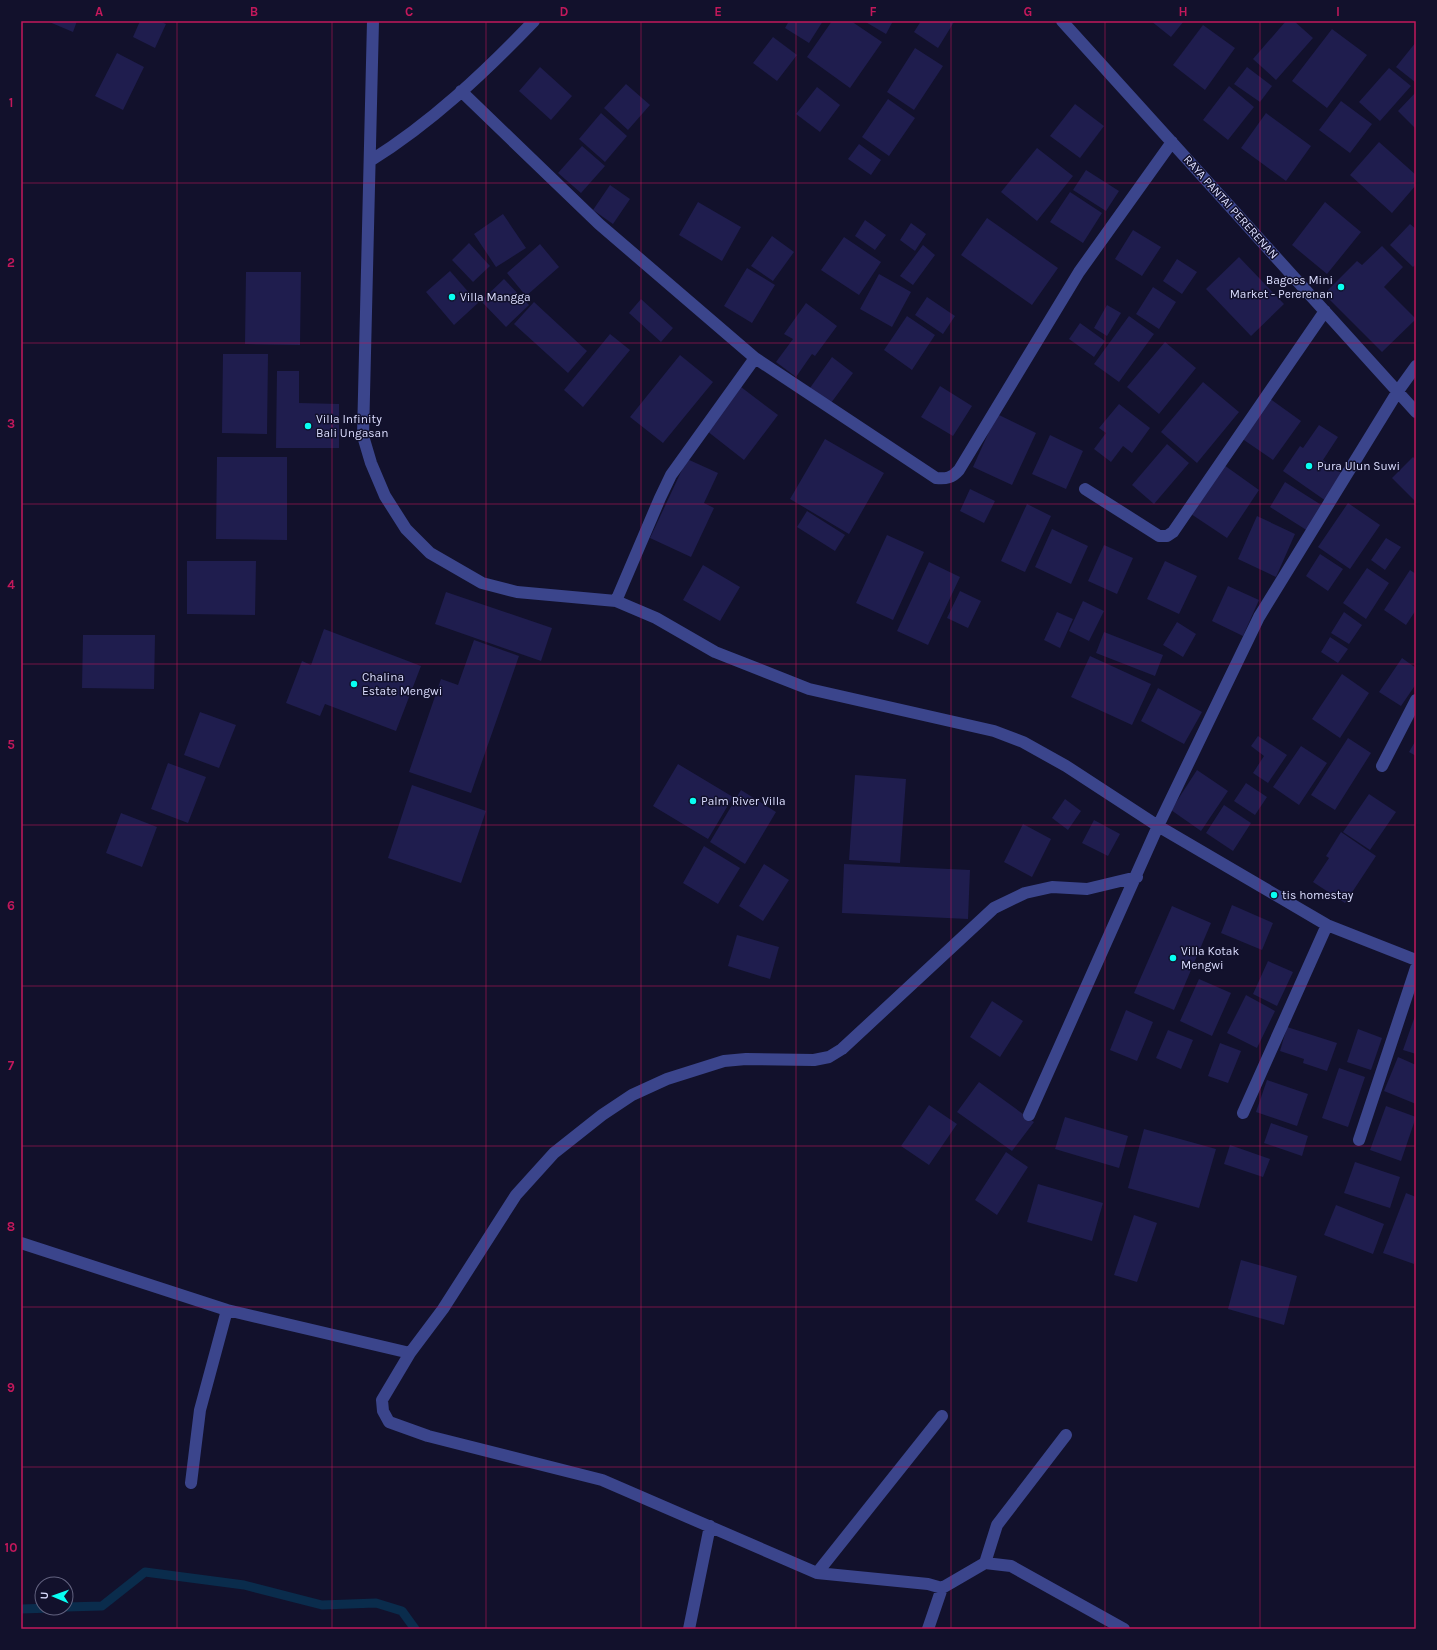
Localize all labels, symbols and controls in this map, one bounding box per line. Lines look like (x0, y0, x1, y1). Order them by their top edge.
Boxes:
text: A (95, 4, 103, 19)
text: B (250, 4, 258, 19)
text: C (405, 4, 413, 19)
text: D (560, 4, 569, 19)
text: E (714, 4, 722, 19)
text: F (869, 4, 877, 19)
text: G (1024, 4, 1032, 19)
text: H (1178, 4, 1188, 19)
text: I (1336, 4, 1340, 19)
text: 1 (9, 95, 13, 110)
street label: RAYA PANTAI PERERENAN (1181, 152, 1281, 262)
text: 2 (7, 255, 15, 270)
place label: Bagoes Mini Market - Pererenan (1230, 273, 1333, 301)
marker: Bagoes Mini Market - Pererenan (1336, 282, 1346, 292)
place label: Villa Mangga (460, 290, 531, 304)
marker: Villa Mangga (447, 292, 457, 302)
place label: Villa Infinity Bali Ungasan (316, 412, 388, 440)
text: 3 (7, 416, 15, 431)
marker: Villa Infinity Bali Ungasan (303, 421, 313, 431)
place label: Pura Ulun Suwi (1317, 459, 1400, 473)
marker: Pura Ulun Suwi (1304, 461, 1314, 471)
text: 4 (7, 577, 15, 592)
place label: Chalina Estate Mengwi (362, 670, 442, 698)
marker: Chalina Estate Mengwi (349, 679, 359, 689)
text: 5 (7, 737, 15, 752)
place label: Palm River Villa (701, 794, 786, 808)
marker: Palm River Villa (688, 796, 698, 806)
place label: tis homestay (1282, 888, 1354, 902)
marker: tis homestay (1269, 890, 1279, 900)
text: 6 (7, 898, 15, 913)
place label: Villa Kotak Mengwi (1181, 944, 1239, 972)
marker: Villa Kotak Mengwi (1168, 953, 1178, 963)
text: 7 (8, 1058, 15, 1073)
text: 8 (7, 1219, 15, 1234)
text: 9 (7, 1380, 15, 1395)
text: 10 (5, 1540, 17, 1555)
north arrow (34, 1576, 74, 1616)
text: U (38, 1592, 51, 1600)

